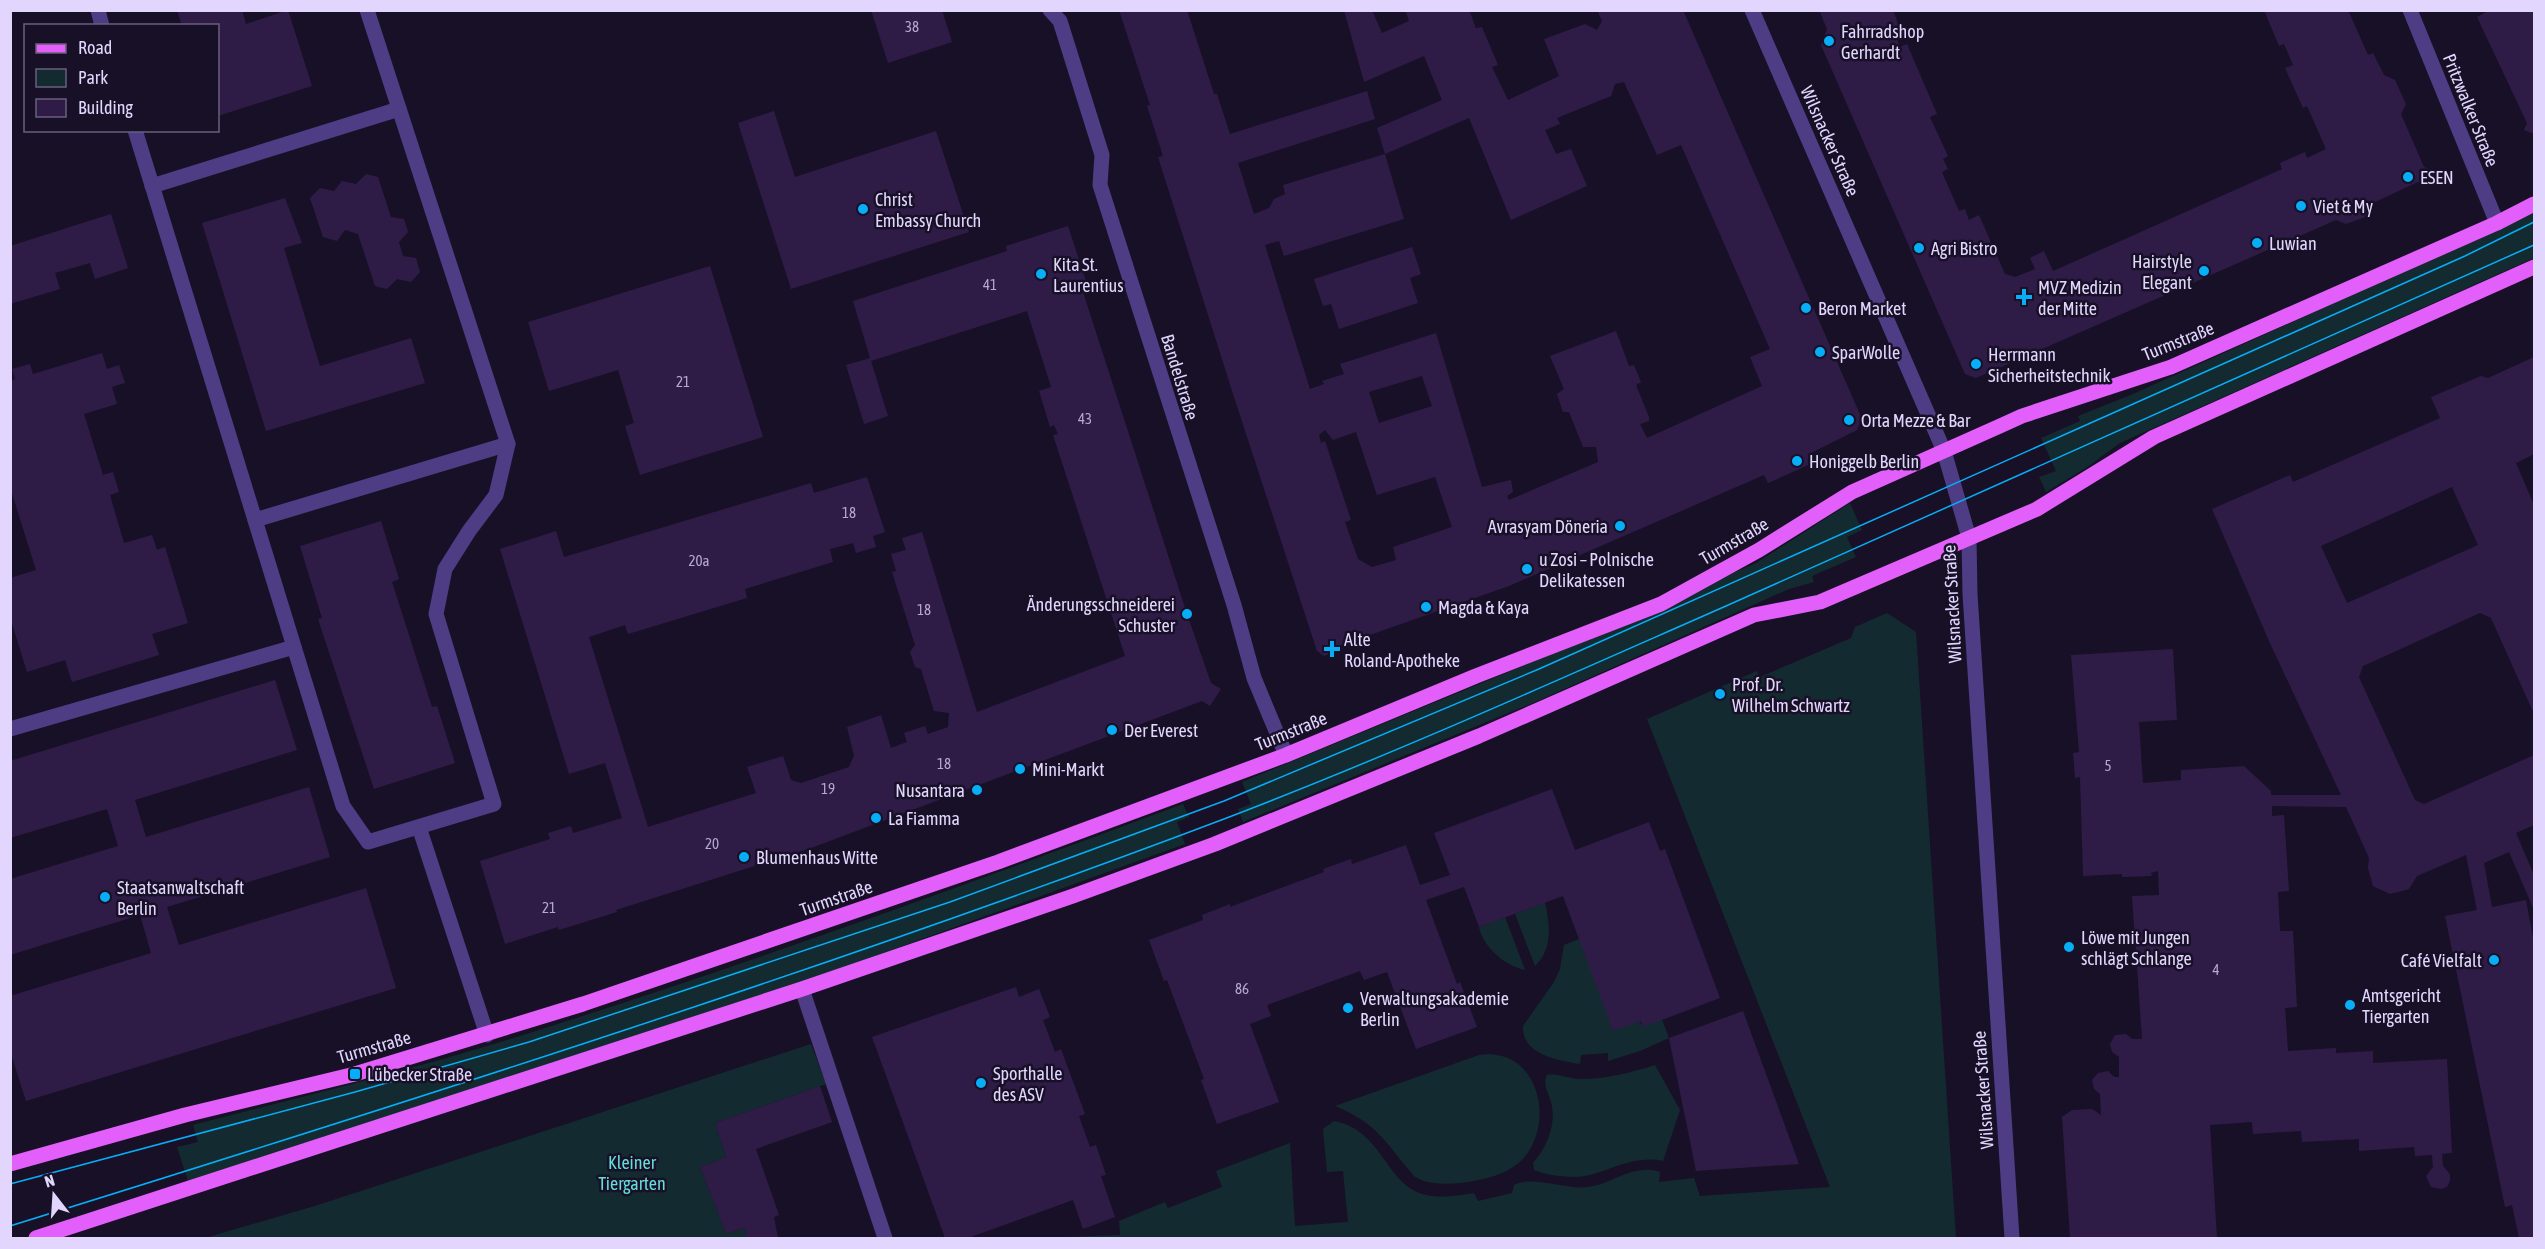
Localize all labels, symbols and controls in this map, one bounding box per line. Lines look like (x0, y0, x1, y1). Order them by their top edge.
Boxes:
house number: 38 (905, 18, 919, 35)
place label: Fahrradshop Gerhardt (1841, 21, 1924, 63)
legend (24, 24, 219, 132)
marker: Fahrradshop Gerhardt (1822, 34, 1836, 48)
text: Road (78, 37, 112, 58)
street label: Pritzwalker Straße (2439, 51, 2503, 169)
text: Park (78, 67, 108, 88)
street label: Wilsnacker Straße (1796, 83, 1864, 199)
text: Building (78, 97, 133, 118)
place label: ESEN (2420, 167, 2454, 188)
marker: ESEN (2401, 170, 2415, 184)
place label: Christ Embassy Church (875, 189, 981, 231)
place label: Viet & My (2313, 196, 2373, 217)
marker: Viet & My (2294, 199, 2308, 213)
marker: Christ Embassy Church (856, 202, 870, 216)
place label: Luwian (2269, 233, 2317, 254)
marker: Luwian (2250, 236, 2264, 250)
place label: Agri Bistro (1931, 238, 1997, 259)
marker: Agri Bistro (1912, 241, 1926, 255)
place label: Hairstyle Elegant (2132, 251, 2192, 293)
place label: Kita St. Laurentius (1053, 254, 1124, 296)
marker: Hairstyle Elegant (2197, 264, 2211, 278)
marker: Kita St. Laurentius (1034, 267, 1048, 281)
house number: 41 (983, 276, 997, 293)
place label: MVZ Medizin der Mitte (2038, 277, 2122, 319)
marker: MVZ Medizin der Mitte (2015, 288, 2033, 306)
place label: Beron Market (1818, 298, 1906, 319)
marker: Beron Market (1799, 301, 1813, 315)
street label: Turmstraße (2139, 317, 2217, 365)
street label: Bandelstraße (1157, 332, 1203, 422)
place label: SparWolle (1832, 342, 1900, 363)
place label: Herrmann Sicherheitstechnik (1988, 344, 2110, 386)
marker: SparWolle (1813, 345, 1827, 359)
marker: Herrmann Sicherheitstechnik (1969, 357, 1983, 371)
house number: 21 (676, 373, 690, 390)
house number: 43 (1078, 410, 1092, 427)
place label: Orta Mezze & Bar (1861, 410, 1971, 431)
marker: Orta Mezze & Bar (1842, 413, 1856, 427)
place label: Honiggelb Berlin (1809, 451, 1919, 472)
marker: Honiggelb Berlin (1790, 454, 1804, 468)
house number: 18 (842, 504, 856, 521)
street label: Turmstraße (1696, 513, 1772, 569)
place label: Avrasyam Döneria (1488, 516, 1608, 537)
marker: Avrasyam Döneria (1613, 519, 1627, 533)
street label: Wilsnacker Straße (1938, 544, 1966, 664)
place label: u Zosi – Polnische Delikatessen (1539, 549, 1654, 591)
house number: 20a (688, 552, 710, 569)
marker: u Zosi – Polnische Delikatessen (1520, 562, 1534, 576)
place label: Änderungsschneiderei Schuster (1027, 594, 1176, 636)
place label: Magda & Kaya (1438, 597, 1529, 618)
marker: Magda & Kaya (1419, 600, 1433, 614)
house number: 18 (917, 601, 931, 618)
marker: Änderungsschneiderei Schuster (1180, 607, 1194, 621)
place label: Alte Roland-Apotheke (1344, 629, 1460, 671)
marker: Alte Roland-Apotheke (1325, 642, 1339, 656)
place label: Prof. Dr. Wilhelm Schwartz (1732, 674, 1850, 716)
marker: Prof. Dr. Wilhelm Schwartz (1713, 687, 1727, 701)
street label: Turmstraße (1252, 707, 1330, 755)
place label: Der Everest (1124, 720, 1198, 741)
marker: Der Everest (1105, 723, 1119, 737)
house number: 18 (937, 755, 951, 772)
house number: 5 (2104, 757, 2112, 774)
place label: Mini-Markt (1032, 759, 1104, 780)
marker: Mini-Markt (1013, 762, 1027, 776)
house number: 19 (821, 780, 835, 797)
place label: Nusantara (895, 780, 965, 801)
marker: Nusantara (970, 783, 984, 797)
place label: La Fiamma (888, 808, 960, 829)
marker: La Fiamma (869, 811, 883, 825)
house number: 20 (705, 835, 719, 852)
place label: Blumenhaus Witte (756, 847, 878, 868)
marker: Blumenhaus Witte (737, 850, 751, 864)
street label: Turmstraße (797, 876, 875, 920)
place label: Staatsanwaltschaft Berlin (117, 877, 244, 919)
marker: Staatsanwaltschaft Berlin (98, 890, 112, 904)
house number: 21 (542, 899, 556, 916)
place label: Löwe mit Jungen schlägt Schlange (2081, 927, 2192, 969)
marker: Löwe mit Jungen schlägt Schlange (2062, 940, 2076, 954)
place label: Café Vielfalt (2401, 950, 2482, 971)
marker: Café Vielfalt (2487, 953, 2501, 967)
house number: 4 (2212, 961, 2220, 978)
house number: 86 (1235, 980, 1249, 997)
place label: Amtsgericht Tiergarten (2362, 985, 2441, 1027)
place label: Verwaltungsakademie Berlin (1360, 988, 1509, 1030)
marker: Amtsgericht Tiergarten (2343, 998, 2357, 1012)
marker: Verwaltungsakademie Berlin (1341, 1001, 1355, 1015)
street label: Turmstraße (335, 1027, 413, 1067)
street label: Wilsnacker Straße (1968, 1030, 1998, 1150)
place label: Sporthalle des ASV (993, 1063, 1063, 1105)
place label: Lübecker Straße (367, 1064, 472, 1085)
marker: Lübecker Straße (348, 1067, 362, 1081)
marker: Sporthalle des ASV (974, 1076, 988, 1090)
park label: Kleiner Tiergarten (598, 1152, 666, 1194)
north arrow (24, 1165, 84, 1225)
text: N (42, 1171, 57, 1191)

